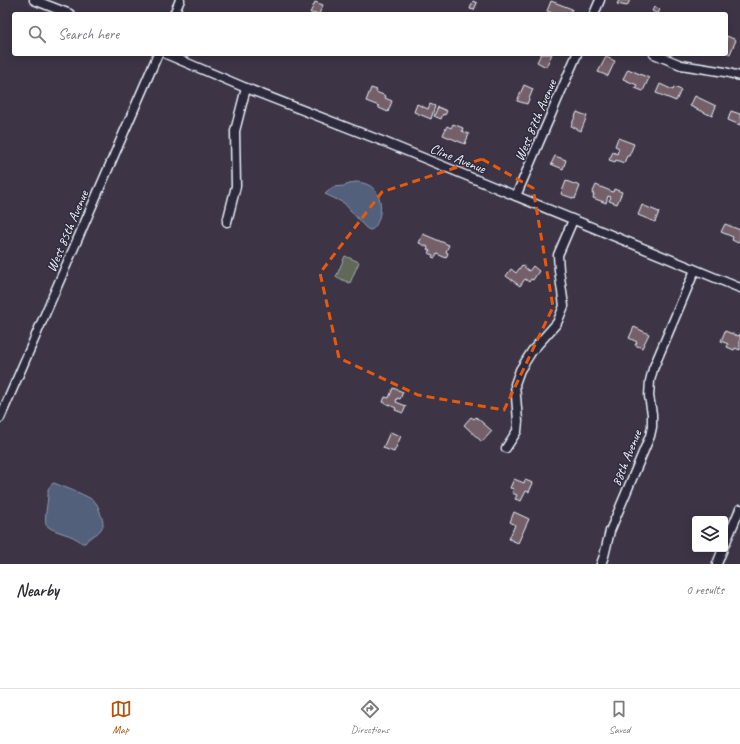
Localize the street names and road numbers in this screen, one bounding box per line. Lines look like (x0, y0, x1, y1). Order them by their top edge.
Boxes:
street label: West 87th Avenue (511, 76, 561, 163)
street label: Cline Avenue (428, 140, 489, 178)
street label: West 85th Avenue (43, 187, 93, 274)
street label: 88th Avenue (607, 426, 646, 489)

